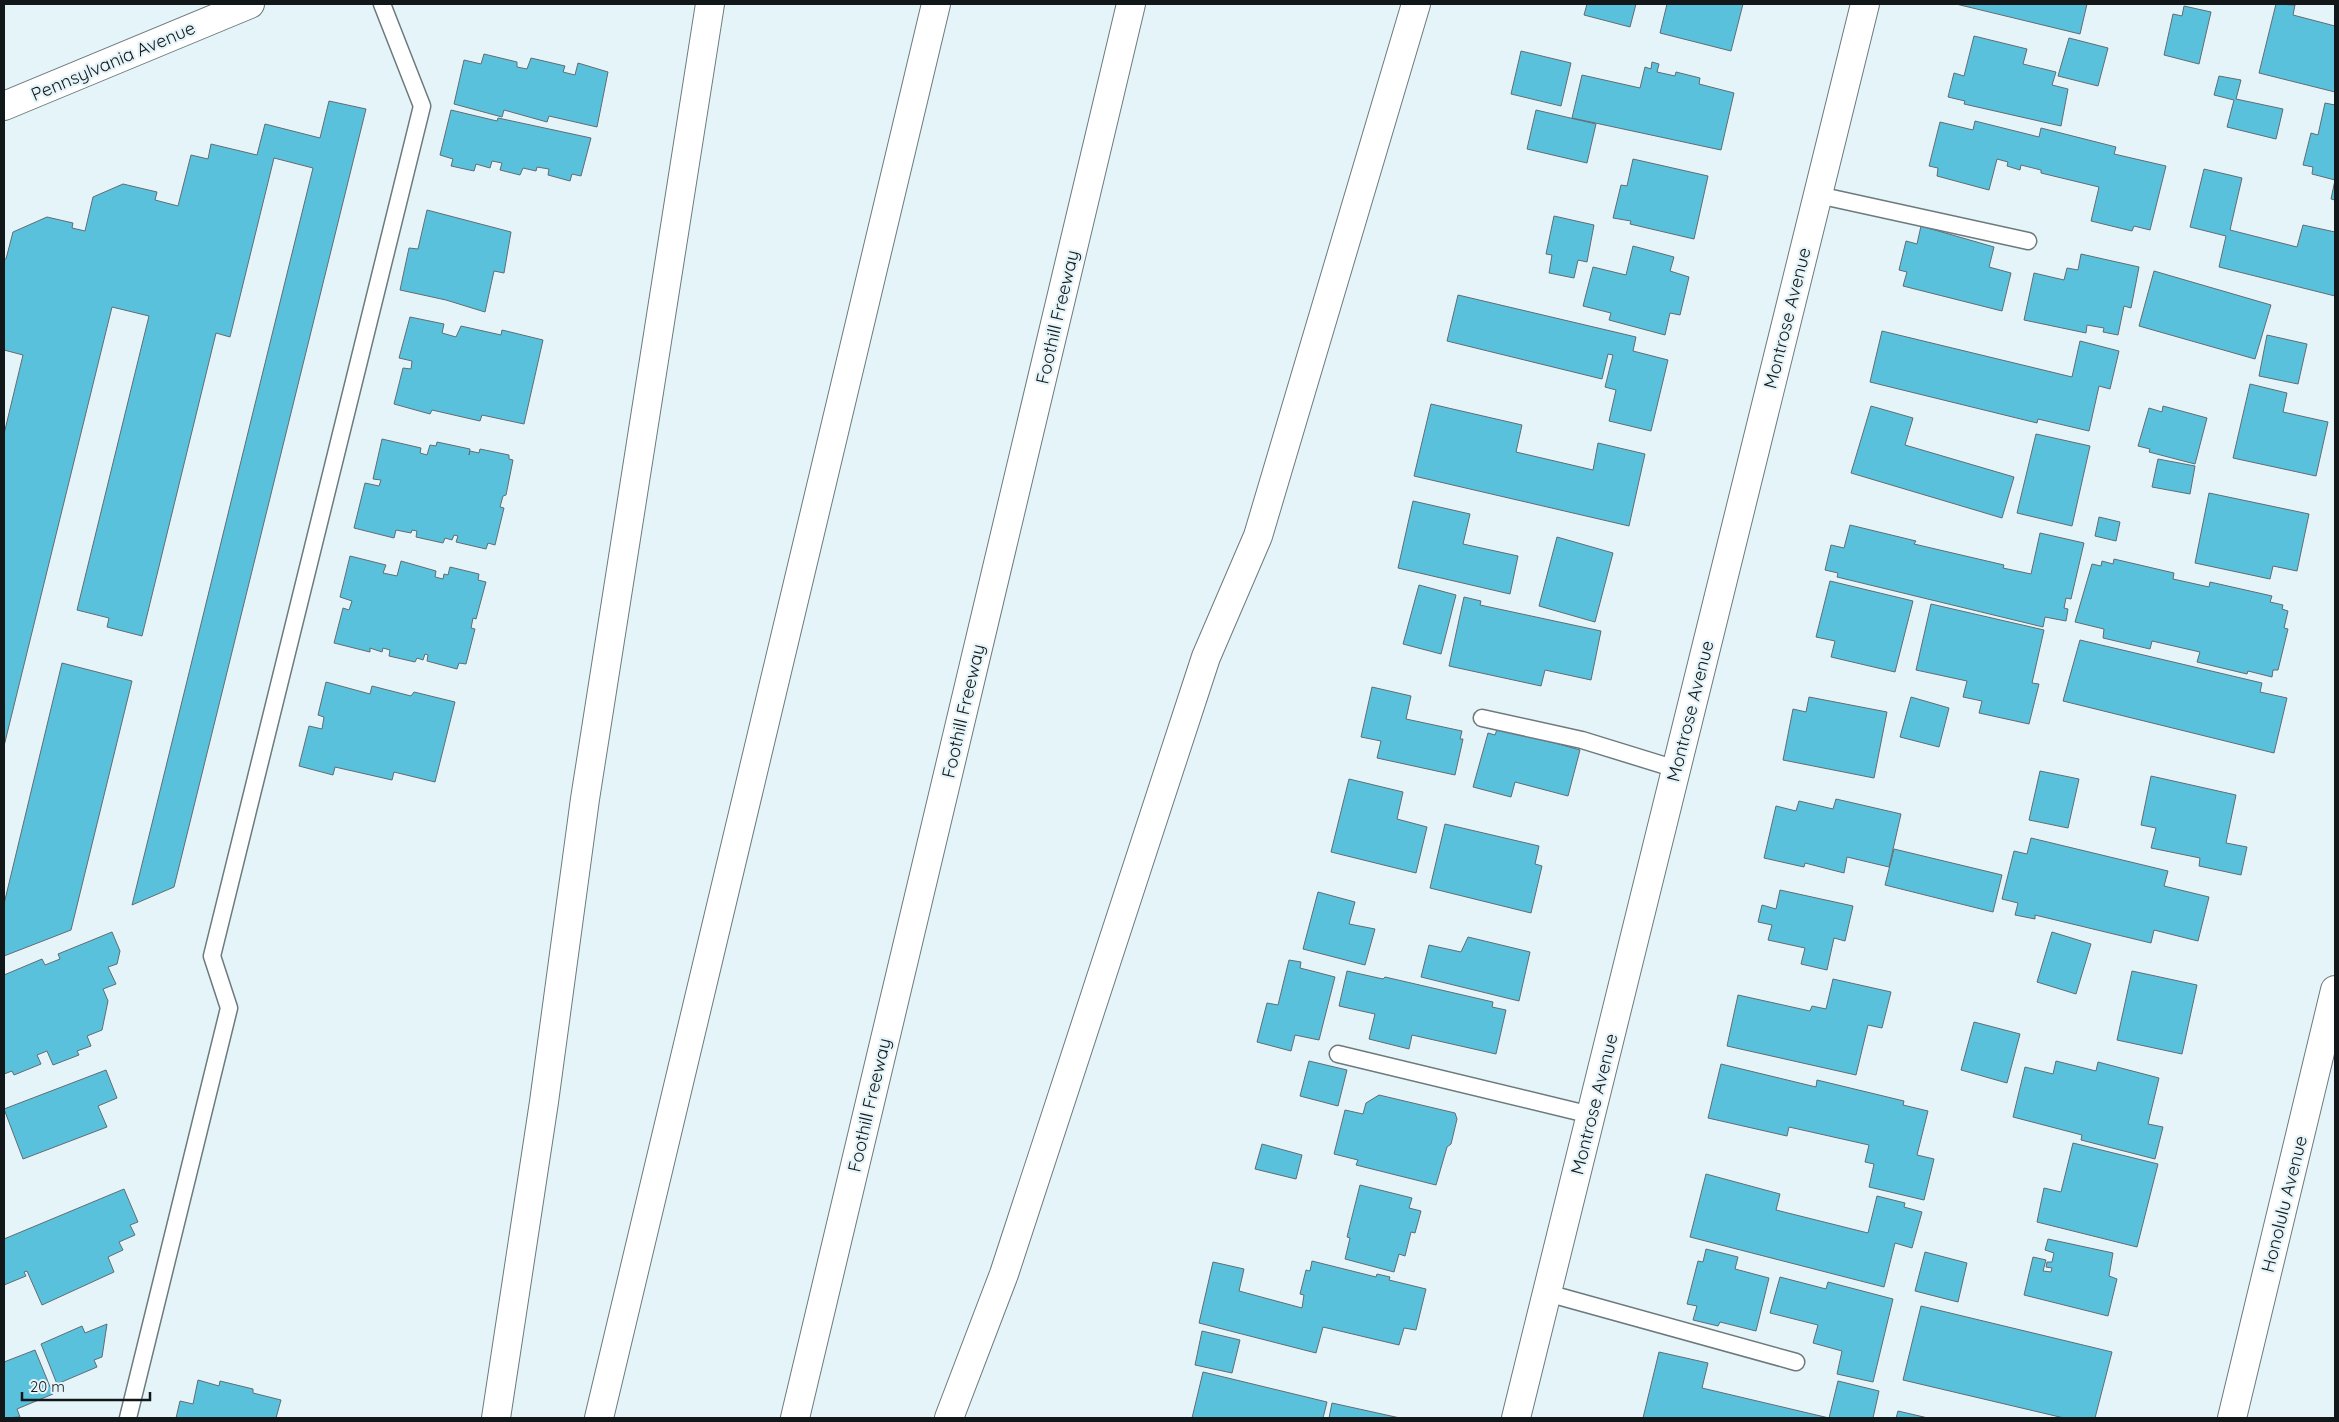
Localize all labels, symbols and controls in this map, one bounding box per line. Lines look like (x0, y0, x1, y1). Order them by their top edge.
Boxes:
street label: Pennsylvania Avenue (28, 16, 198, 106)
street label: Montrose Avenue (1758, 245, 1816, 391)
street label: Foothill Freeway (1030, 248, 1084, 386)
street label: Montrose Avenue (1661, 638, 1719, 784)
street label: Foothill Freeway (936, 642, 990, 780)
street label: Montrose Avenue (1565, 1031, 1623, 1177)
street label: Foothill Freeway (842, 1036, 896, 1174)
street label: Honolulu Avenue (2256, 1133, 2312, 1275)
scale bar (22, 1370, 150, 1402)
text: 20 m (30, 1377, 65, 1396)

